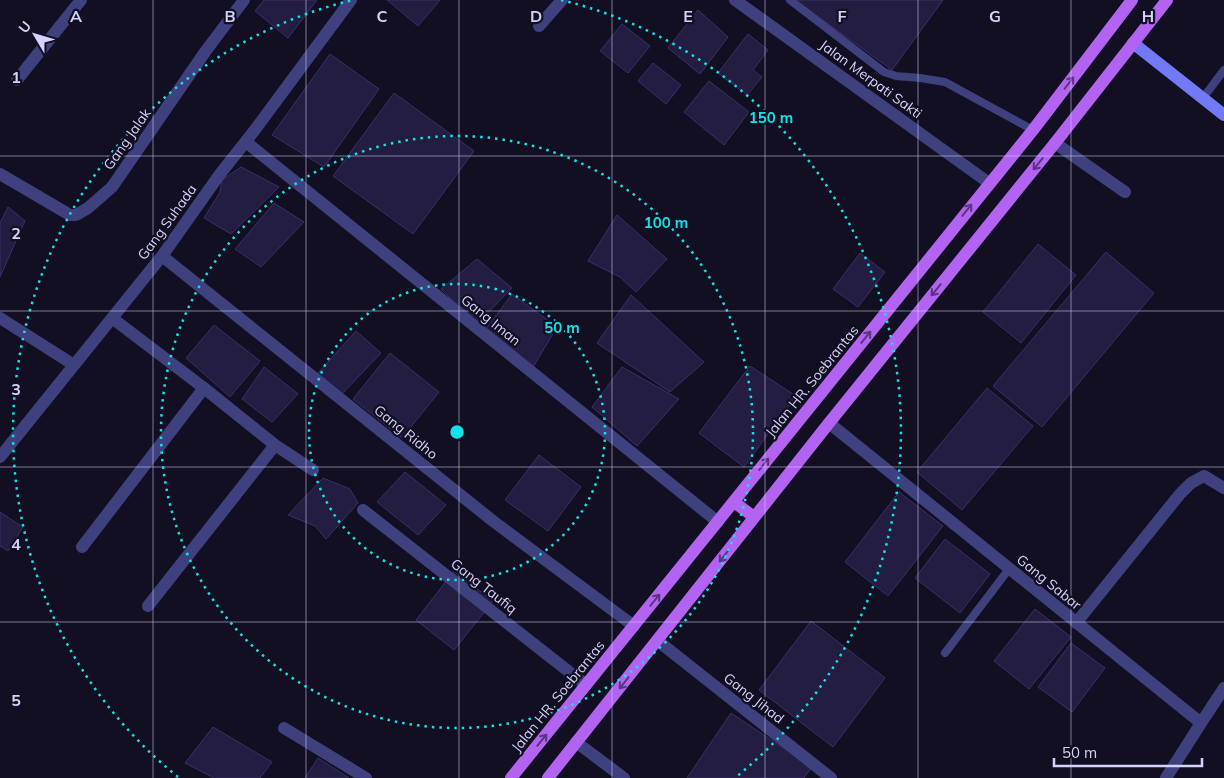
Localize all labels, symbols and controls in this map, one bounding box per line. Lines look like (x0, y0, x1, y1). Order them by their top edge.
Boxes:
text: A (70, 6, 82, 26)
text: B (224, 6, 236, 26)
text: C (377, 6, 388, 26)
text: D (530, 6, 542, 26)
text: E (683, 6, 693, 26)
text: F (837, 6, 847, 26)
text: G (989, 6, 1001, 26)
text: H (1142, 6, 1154, 26)
north arrow (10, 10, 60, 60)
text: U (14, 17, 35, 37)
street label: Jalan Merpati Sakti (816, 36, 926, 122)
text: 1 (11, 67, 21, 87)
one-way arrow (1063, 77, 1074, 90)
street label: Gang Jalak (99, 104, 155, 173)
text: 150 m (749, 108, 793, 127)
one-way arrow (1033, 157, 1044, 170)
street label: Gang Suhada (134, 181, 200, 263)
one-way arrow (962, 204, 973, 217)
text: 100 m (644, 213, 688, 232)
text: 2 (11, 223, 21, 243)
one-way arrow (931, 284, 942, 297)
street label: Gang Iman (458, 291, 524, 349)
text: 50 m (544, 318, 580, 337)
street label: Jalan HR. Soebrantas (761, 321, 863, 440)
one-way arrow (860, 331, 871, 344)
text: 3 (11, 379, 21, 399)
street label: Gang Ridho (371, 401, 441, 463)
centre of rings (448, 423, 466, 441)
one-way arrow (759, 458, 770, 471)
text: 4 (11, 534, 21, 554)
one-way arrow (719, 549, 730, 562)
street label: Gang Sabar (1013, 550, 1086, 614)
street label: Gang Taufiq (447, 555, 521, 617)
one-way arrow (649, 594, 660, 607)
street label: Jalan HR. Soebrantas (507, 636, 609, 755)
street label: Gang Jihad (720, 669, 788, 727)
one-way arrow (618, 676, 629, 689)
text: 5 (11, 690, 21, 710)
one-way arrow (537, 733, 547, 747)
scale bar (1054, 736, 1202, 768)
text: 50 m (1062, 743, 1097, 762)

